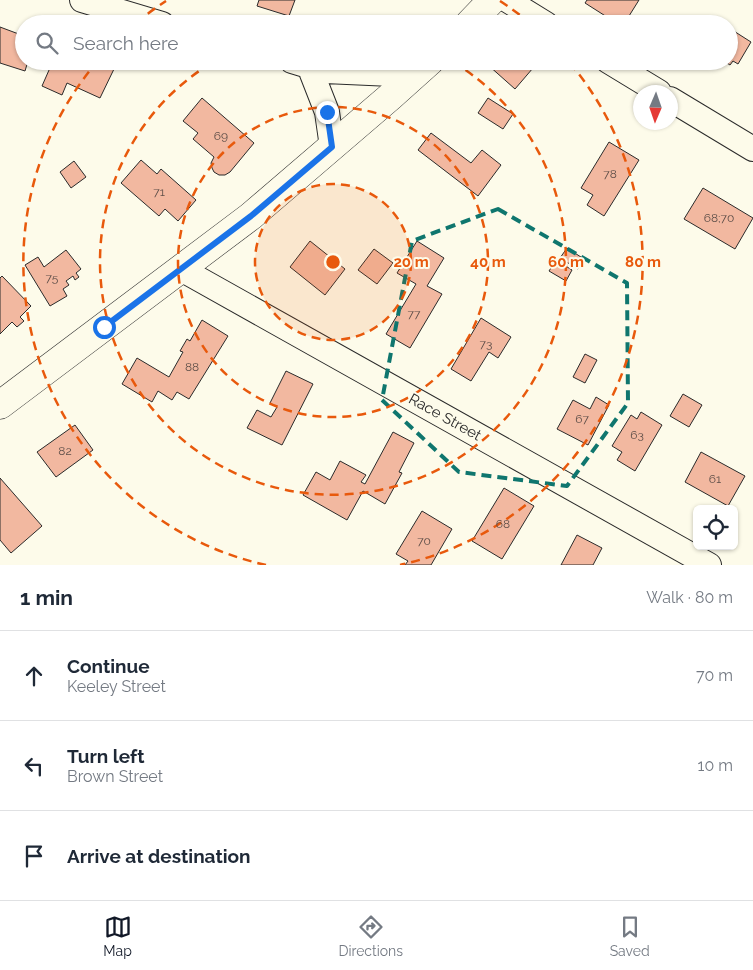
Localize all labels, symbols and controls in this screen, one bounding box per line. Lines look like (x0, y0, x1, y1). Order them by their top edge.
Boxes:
search box (15, 15, 738, 70)
icon: search (33, 29, 61, 57)
text: Search here (73, 32, 179, 54)
north arrow (633, 85, 678, 130)
route end (316, 101, 339, 124)
house number: 69 (214, 129, 228, 143)
house number: 78 (603, 167, 617, 181)
house number: 71 (153, 185, 165, 199)
house number: 68;70 (704, 211, 734, 225)
centre of rings (324, 253, 342, 271)
text: 20 m (393, 253, 429, 271)
text: 40 m (470, 253, 506, 271)
text: 60 m (548, 253, 584, 271)
text: 80 m (625, 253, 661, 271)
house number: 75 (46, 271, 59, 285)
house number: 77 (408, 307, 421, 321)
route start (93, 316, 116, 339)
house number: 73 (480, 337, 492, 351)
house number: 88 (185, 360, 199, 374)
street label: Race Street (406, 390, 484, 444)
house number: 67 (575, 412, 589, 426)
house number: 63 (630, 428, 644, 442)
house number: 82 (58, 444, 72, 458)
house number: 61 (709, 472, 721, 486)
map controls (693, 505, 738, 550)
button: locate (693, 505, 738, 550)
house number: 68 (496, 517, 510, 531)
house number: 70 (417, 534, 431, 548)
text: 1 min (20, 585, 73, 610)
text: Walk · 80 m (646, 588, 733, 607)
text: Continue (67, 655, 150, 677)
icon: ahead (20, 662, 48, 690)
text: 70 m (696, 666, 733, 685)
text: Keeley Street (67, 677, 166, 696)
text: Turn left (67, 745, 144, 767)
icon: left (20, 752, 48, 780)
text: 10 m (698, 756, 733, 775)
text: Brown Street (67, 767, 163, 786)
icon: arrive (20, 842, 48, 870)
text: Arrive at destination (67, 845, 251, 867)
tab: Map (103, 913, 132, 959)
tab: Directions (338, 913, 403, 959)
tab: Saved (610, 913, 650, 959)

